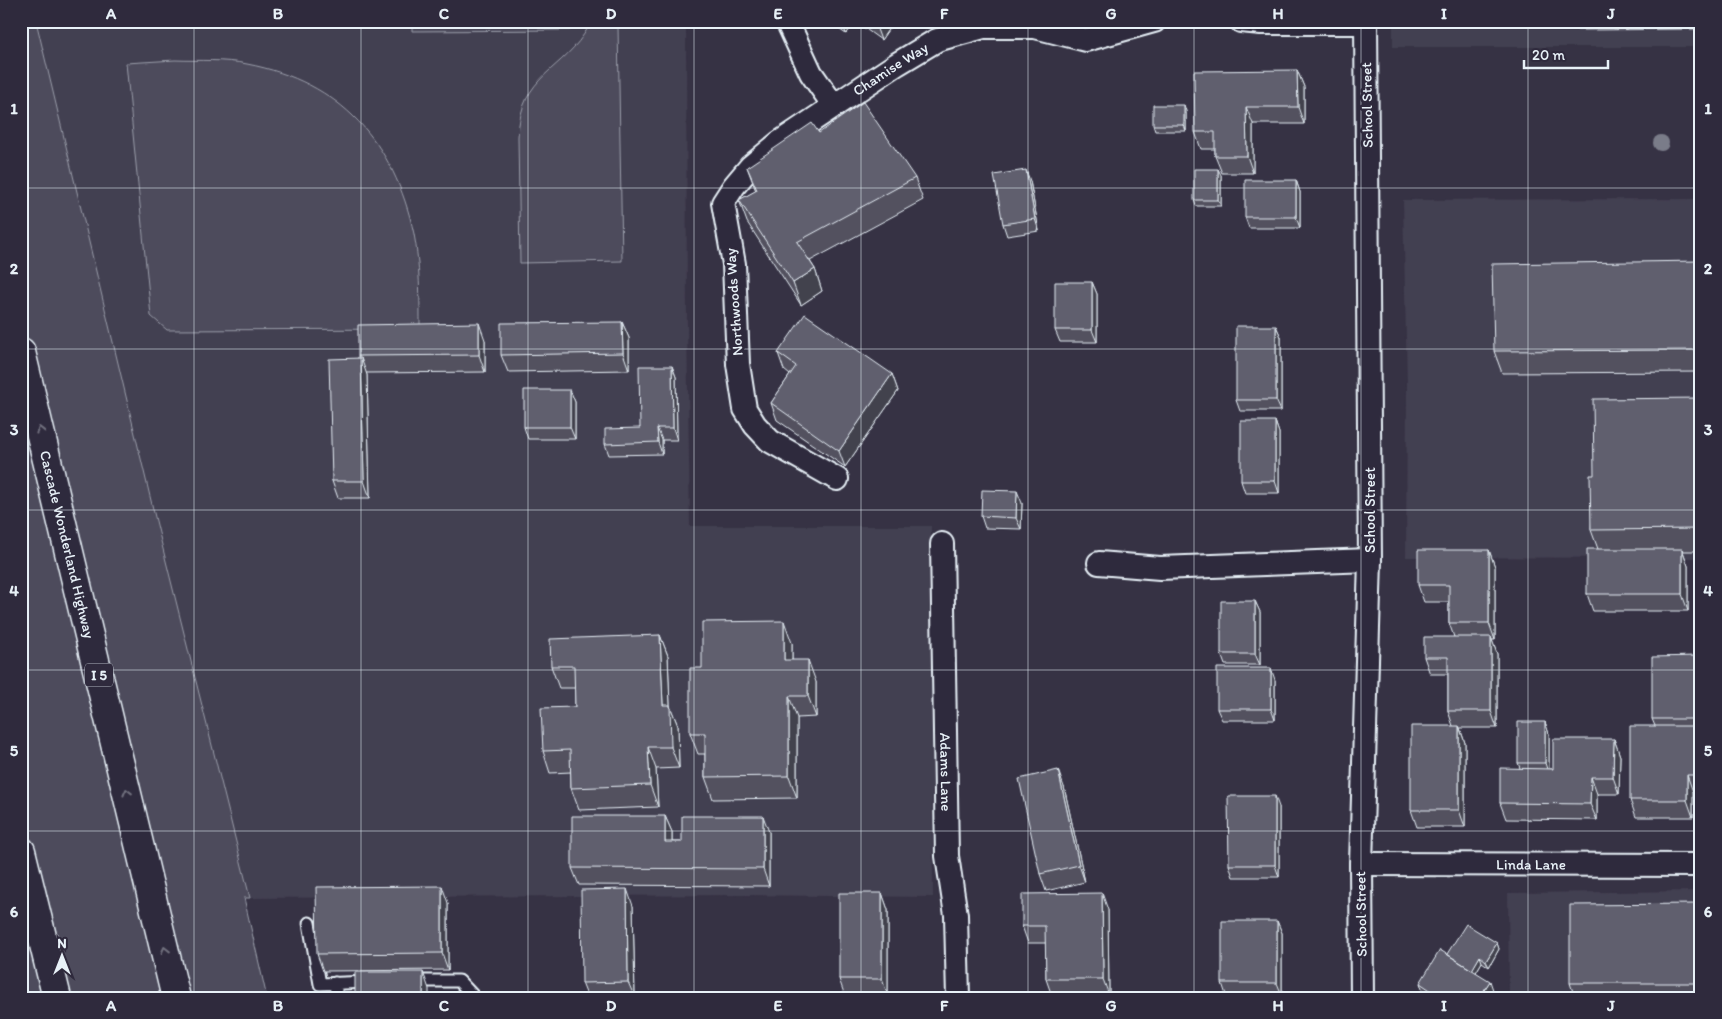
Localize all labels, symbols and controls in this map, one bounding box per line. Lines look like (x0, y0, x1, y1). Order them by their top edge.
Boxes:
text: A (105, 4, 117, 23)
text: B (273, 4, 284, 23)
text: C (439, 4, 450, 23)
text: D (606, 4, 617, 23)
text: E (774, 4, 783, 23)
text: F (940, 4, 949, 23)
text: G (1105, 4, 1117, 23)
text: H (1272, 4, 1284, 23)
text: I (1441, 4, 1447, 23)
text: J (1606, 4, 1615, 23)
street label: Chamise Way (849, 38, 931, 100)
scale bar (1524, 38, 1608, 70)
text: 20 m (1532, 46, 1566, 64)
street label: School Street (1357, 62, 1377, 148)
text: 1 (10, 99, 18, 118)
text: 1 (1704, 99, 1712, 118)
street label: Northwoods Way (721, 248, 747, 356)
text: 2 (10, 259, 19, 278)
text: 2 (1704, 259, 1713, 278)
text: 3 (10, 420, 19, 439)
text: 3 (1704, 420, 1713, 439)
one-way arrow (35, 426, 46, 435)
street label: Cascade Wonderland Highway (36, 449, 98, 640)
street label: School Street (1361, 467, 1379, 553)
text: 4 (9, 581, 19, 600)
text: 4 (1703, 581, 1713, 600)
road number: I 5 (85, 664, 113, 686)
street label: Adams Lane (936, 733, 955, 811)
text: 5 (10, 741, 19, 760)
text: 5 (1704, 741, 1713, 760)
one-way arrow (122, 788, 133, 797)
street label: Linda Lane (1496, 855, 1566, 874)
street label: School Street (1351, 871, 1371, 957)
text: 6 (10, 902, 19, 921)
text: 6 (1704, 902, 1713, 921)
north arrow (38, 932, 88, 982)
text: N (57, 935, 67, 952)
one-way arrow (160, 946, 171, 955)
text: A (105, 996, 117, 1015)
text: B (273, 996, 284, 1015)
text: C (439, 996, 450, 1015)
text: D (606, 996, 617, 1015)
text: E (774, 996, 783, 1015)
text: F (940, 996, 949, 1015)
text: G (1105, 996, 1117, 1015)
text: H (1272, 996, 1284, 1015)
text: I (1441, 996, 1447, 1015)
text: J (1606, 996, 1615, 1015)

